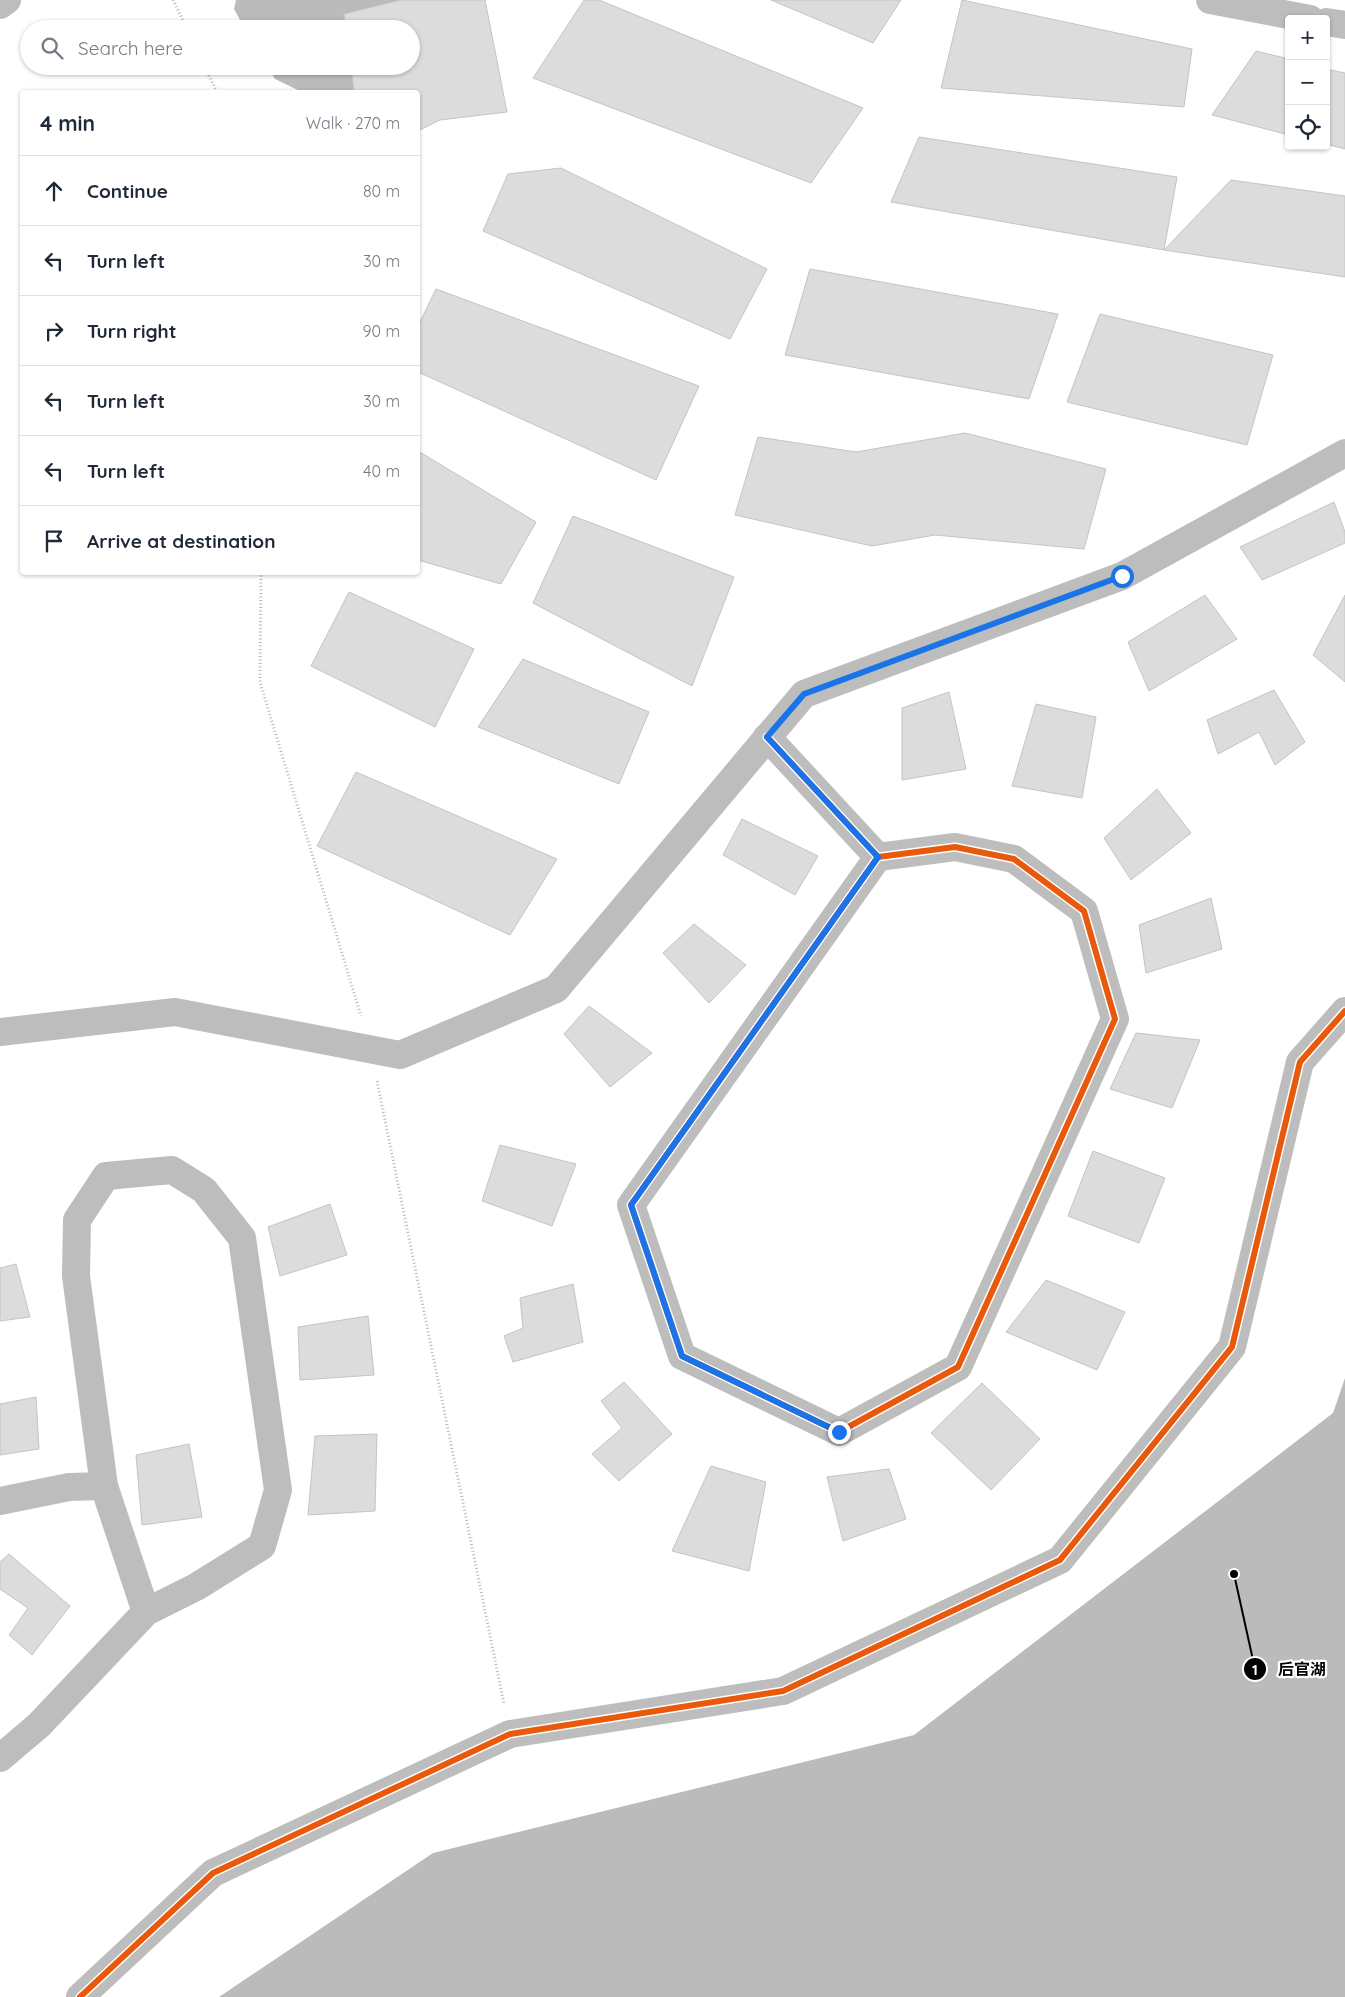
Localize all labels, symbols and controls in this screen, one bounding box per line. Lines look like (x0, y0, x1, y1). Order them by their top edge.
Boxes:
map controls (1285, 15, 1330, 150)
button: + (1285, 15, 1330, 60)
search box (20, 20, 420, 75)
icon: search (38, 34, 66, 62)
text: Search here (78, 36, 183, 60)
button: − (1285, 60, 1330, 105)
button: locate (1285, 105, 1330, 150)
text: 4 min (40, 110, 95, 136)
text: Walk · 270 m (306, 113, 400, 133)
icon: ahead (40, 177, 68, 205)
text: Continue (87, 179, 168, 203)
text: 80 m (363, 181, 400, 201)
icon: left (40, 247, 68, 275)
text: Turn left (87, 249, 165, 273)
text: 30 m (363, 251, 400, 271)
icon: right (40, 317, 68, 345)
text: Turn right (87, 319, 176, 343)
text: 90 m (363, 321, 400, 341)
icon: left (40, 387, 68, 415)
text: Turn left (87, 389, 165, 413)
text: 30 m (363, 391, 400, 411)
icon: left (40, 457, 68, 485)
text: Turn left (87, 459, 165, 483)
text: 40 m (363, 461, 400, 481)
icon: arrive (40, 527, 68, 555)
text: Arrive at destination (87, 529, 276, 553)
route start (1111, 565, 1134, 588)
route end (828, 1421, 851, 1444)
callout: 后官湖 (1243, 1654, 1336, 1685)
text: 后官湖 (1278, 1659, 1326, 1679)
text: 1 (1252, 1660, 1258, 1679)

